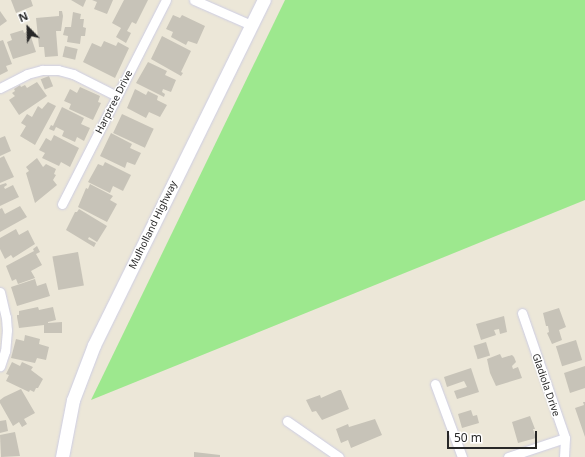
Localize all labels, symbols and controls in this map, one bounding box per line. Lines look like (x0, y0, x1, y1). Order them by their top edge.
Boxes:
north arrow (8, 8, 48, 48)
text: N (16, 8, 30, 25)
street label: Harptree Drive (93, 68, 135, 136)
street label: Mulholland Highway (126, 179, 180, 271)
street label: Gladiola Drive (530, 352, 562, 418)
scale bar (449, 423, 539, 449)
text: 50 m (454, 429, 482, 446)

